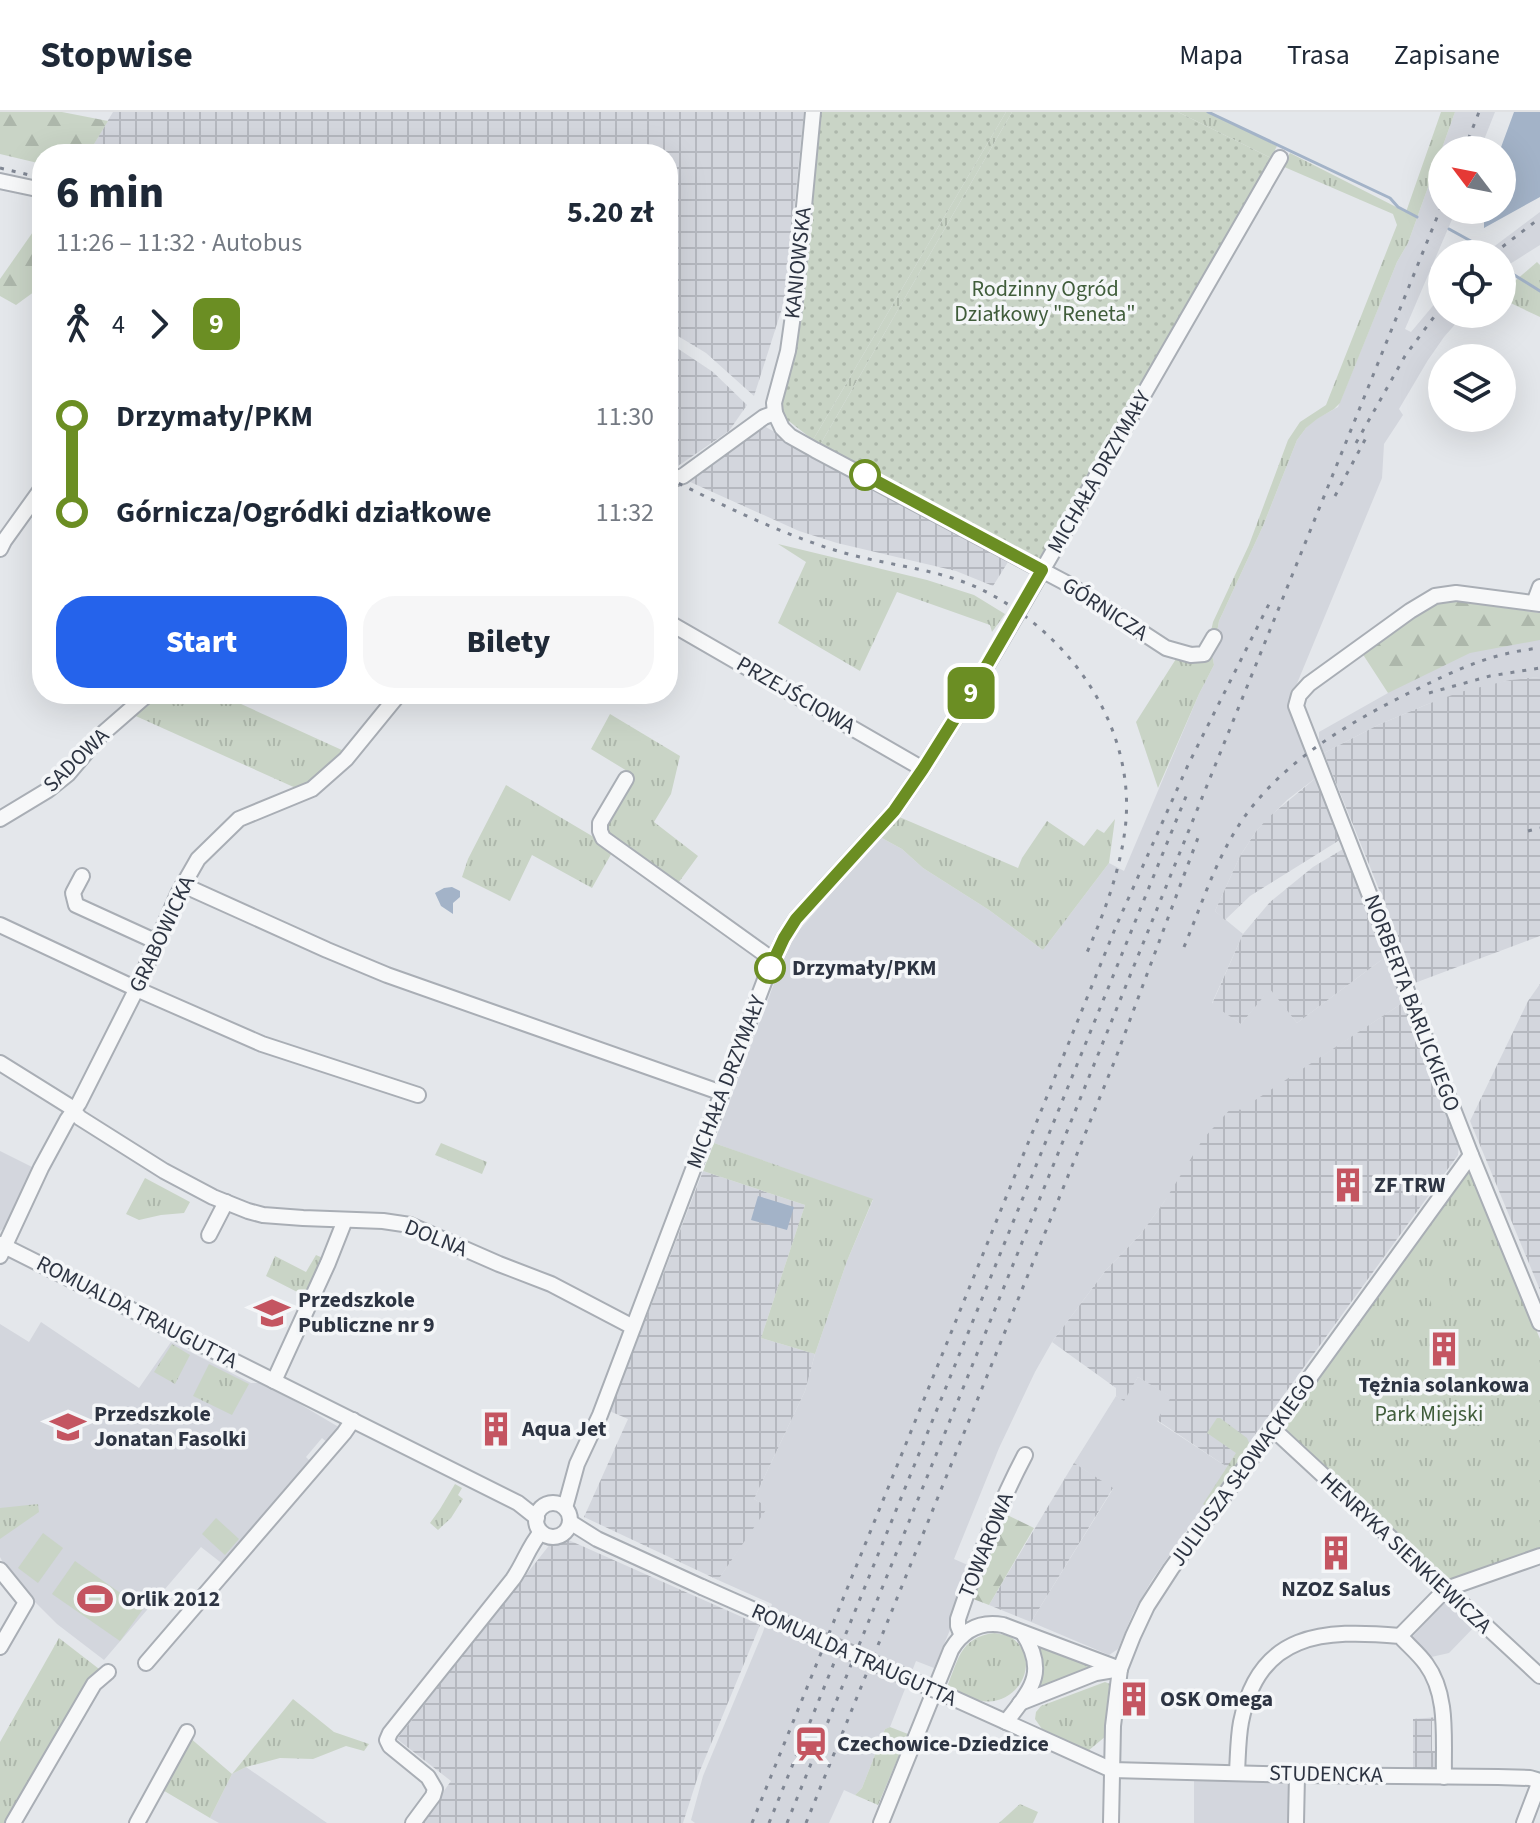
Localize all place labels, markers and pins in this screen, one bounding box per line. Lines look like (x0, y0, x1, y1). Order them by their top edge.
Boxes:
unlabelled marker (850, 460, 880, 490)
place label: Drzymały/PKM (792, 952, 937, 984)
marker: Drzymały/PKM (755, 953, 785, 983)
building icon: ZF TRW (1329, 1166, 1367, 1204)
place label: ZF TRW (1374, 1169, 1446, 1201)
place label: Przedszkole Publiczne nr 9 (298, 1284, 435, 1341)
school or university icon: Przedszkole Publiczne nr 9 (253, 1294, 291, 1332)
building icon: Tężnia solankowa (1425, 1330, 1463, 1368)
place label: Tężnia solankowa (1359, 1369, 1529, 1401)
place label: Przedszkole Jonatan Fasolki (94, 1398, 246, 1455)
school or university icon: Przedszkole Jonatan Fasolki (49, 1408, 87, 1446)
building icon: Aqua Jet (477, 1410, 515, 1448)
place label: Aqua Jet (521, 1413, 607, 1445)
building icon: NZOZ Salus (1317, 1534, 1355, 1572)
place label: NZOZ Salus (1281, 1573, 1391, 1605)
sports icon: Orlik 2012 (76, 1580, 114, 1618)
place label: Orlik 2012 (121, 1583, 220, 1615)
building icon: OSK Omega (1115, 1680, 1153, 1718)
place label: OSK Omega (1160, 1683, 1273, 1715)
station icon: Czechowice-Dziedzice (792, 1725, 830, 1763)
place label: Czechowice-Dziedzice (837, 1728, 1049, 1760)

